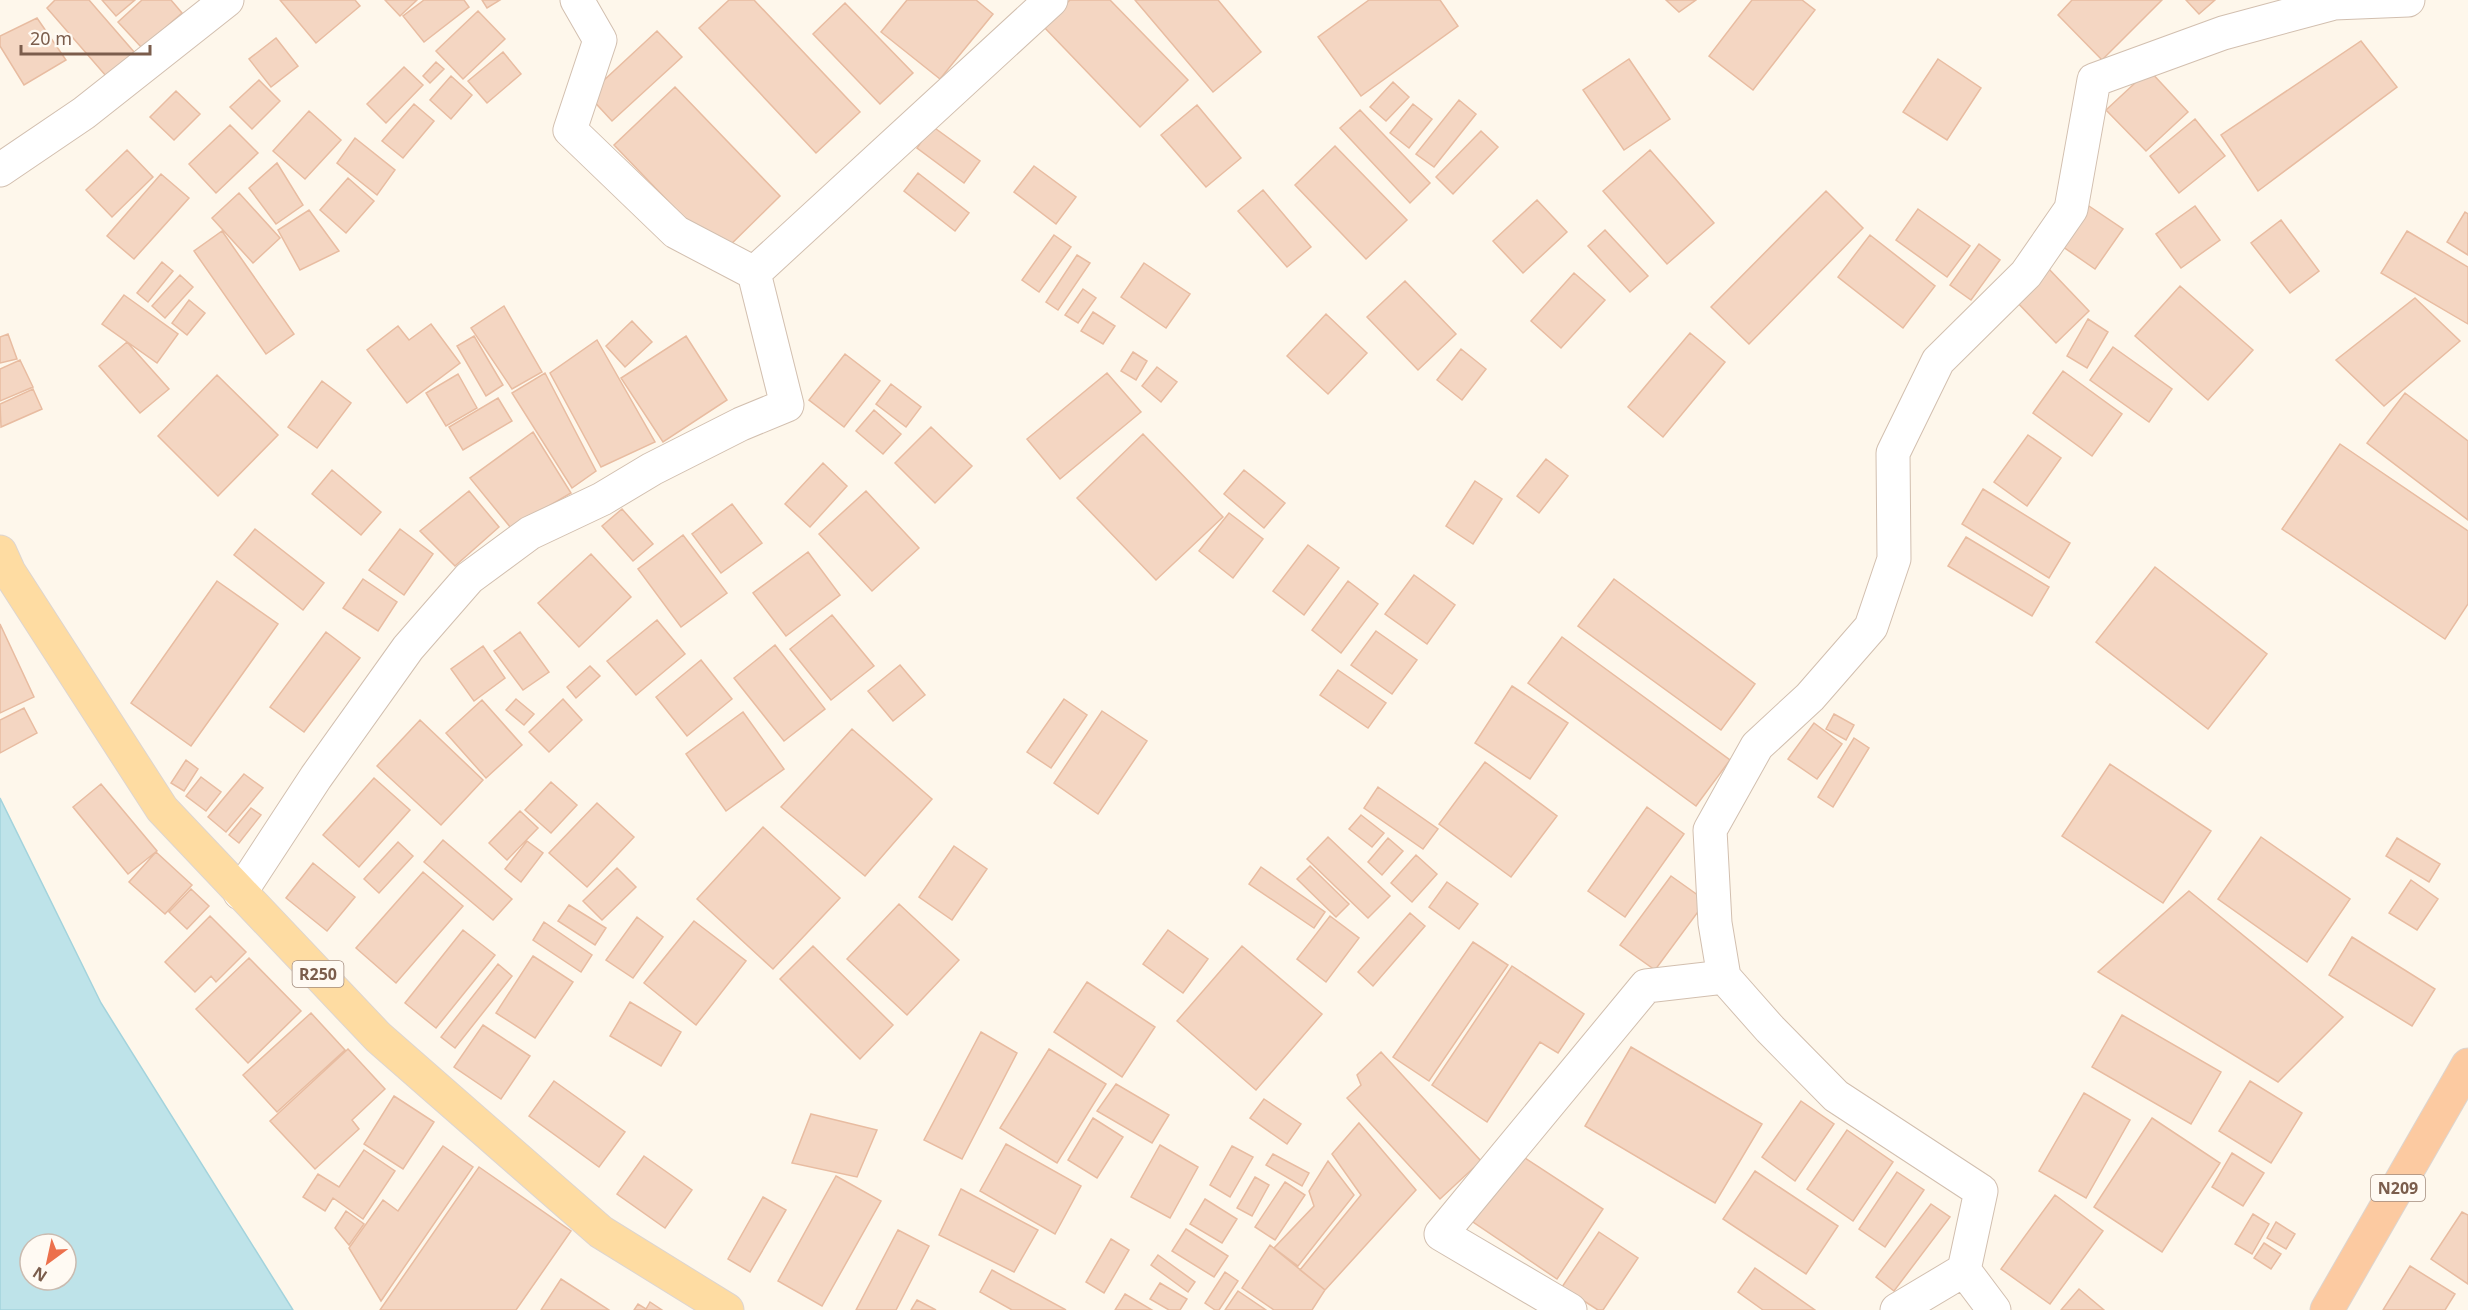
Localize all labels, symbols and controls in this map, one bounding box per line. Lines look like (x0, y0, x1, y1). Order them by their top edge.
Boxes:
scale bar (21, 18, 150, 56)
text: 20 m (30, 26, 72, 50)
road number: R250 (292, 961, 344, 987)
road number: N209 (2371, 1175, 2425, 1201)
north arrow (18, 1232, 78, 1292)
text: N (28, 1262, 51, 1287)

